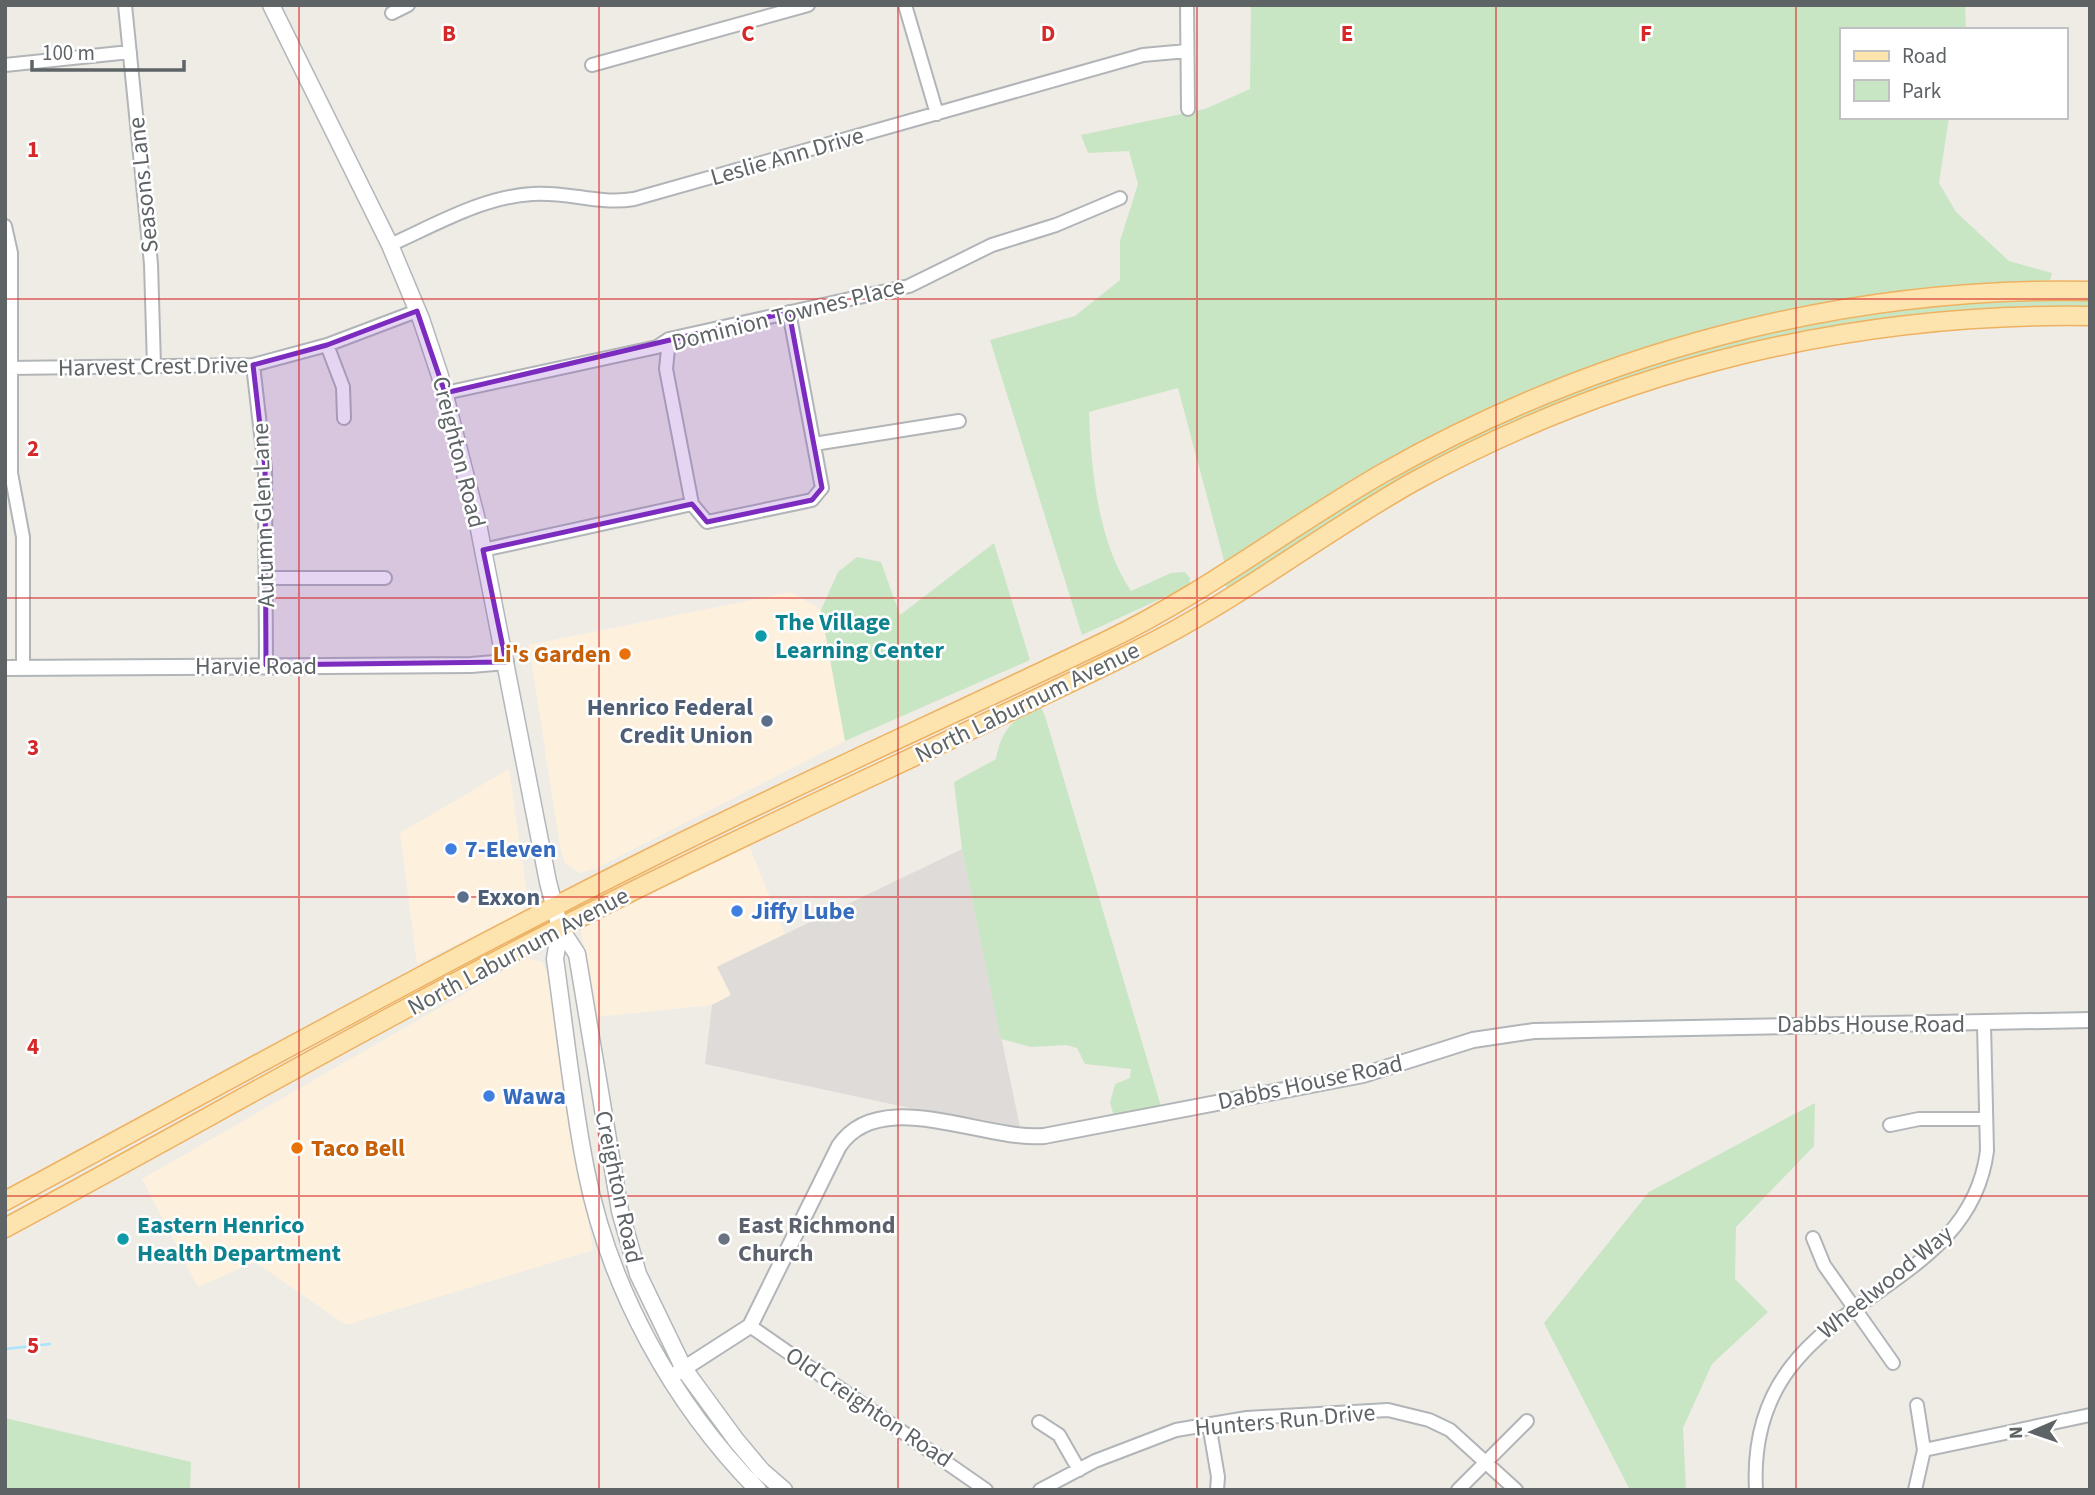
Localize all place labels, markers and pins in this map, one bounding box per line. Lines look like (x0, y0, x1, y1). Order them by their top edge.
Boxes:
place label: The Village Learning Center (775, 605, 944, 668)
marker: The Village Learning Center (753, 628, 769, 644)
place label: Li's Garden (493, 637, 611, 672)
marker: Li's Garden (617, 646, 633, 662)
place label: Henrico Federal Credit Union (587, 690, 753, 753)
marker: Henrico Federal Credit Union (759, 713, 775, 729)
place label: 7-Eleven (465, 832, 556, 867)
marker: 7-Eleven (443, 841, 459, 857)
place label: Exxon (477, 880, 540, 915)
marker: Exxon (455, 889, 471, 905)
place label: Jiffy Lube (751, 894, 855, 929)
marker: Jiffy Lube (729, 903, 745, 919)
place label: Wawa (503, 1079, 566, 1114)
marker: Wawa (481, 1088, 497, 1104)
place label: Taco Bell (311, 1131, 405, 1166)
marker: Taco Bell (289, 1140, 305, 1156)
place label: Eastern Henrico Health Department (137, 1208, 341, 1271)
place label: East Richmond Church (738, 1208, 896, 1271)
marker: Eastern Henrico Health Department (115, 1231, 131, 1247)
marker: East Richmond Church (716, 1231, 732, 1247)

